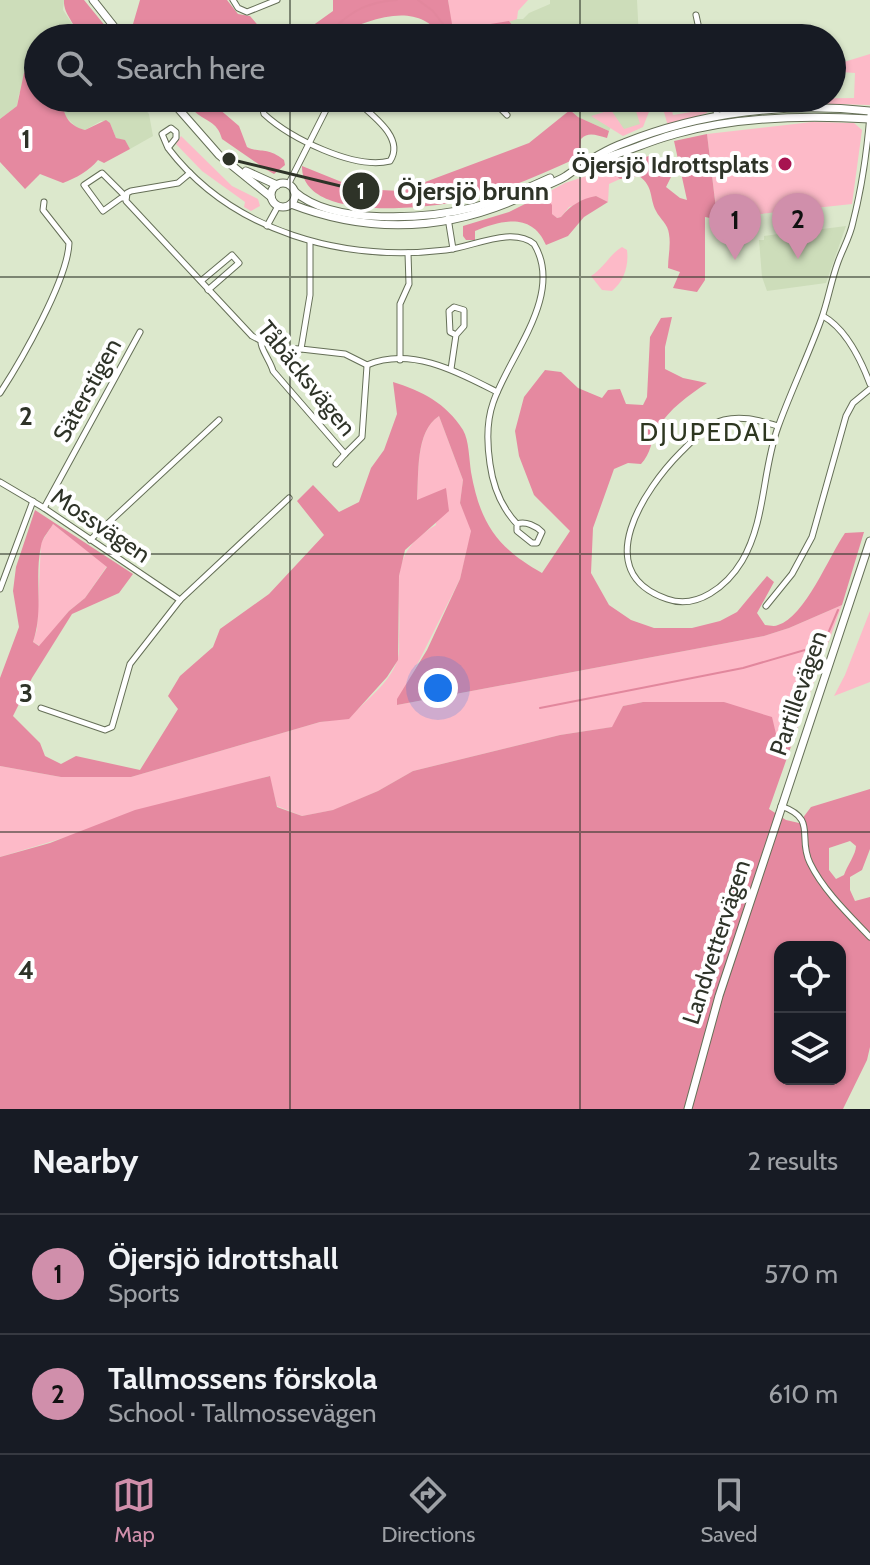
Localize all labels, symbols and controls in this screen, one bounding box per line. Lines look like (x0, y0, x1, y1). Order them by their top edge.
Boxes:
search box (24, 24, 846, 112)
icon: search (52, 46, 96, 90)
text: Search here (116, 50, 265, 87)
text: 1 (21, 123, 31, 155)
place label: Öjersjö Idrottsplats (572, 150, 769, 179)
marker: Öjersjö Idrottsplats (776, 155, 794, 173)
callout: Öjersjö brunn (341, 166, 565, 216)
text: Öjersjö brunn (397, 175, 549, 207)
text: 1 (357, 176, 365, 205)
pin: 2 (772, 193, 824, 259)
pin: 1 (709, 194, 761, 260)
street label: Tåbäcksvägen (252, 314, 362, 442)
street label: Säterstigen (47, 333, 127, 447)
text: 2 (19, 400, 33, 432)
district label: DJUPEDAL (639, 416, 777, 448)
street label: Mossvägen (46, 481, 156, 569)
street label: Partillevägen (763, 627, 833, 759)
your location (418, 668, 458, 708)
text: 3 (19, 677, 33, 709)
street label: Landvettervägen (676, 856, 756, 1028)
map controls (774, 941, 846, 1085)
button: locate (774, 941, 846, 1013)
text: 4 (18, 954, 34, 986)
button: layers (774, 1013, 846, 1085)
text: Nearby (32, 1140, 139, 1182)
text: 2 results (747, 1145, 838, 1177)
text: Öjersjö idrottshall (108, 1240, 338, 1277)
text: 1 (53, 1258, 63, 1290)
text: 570 m (764, 1258, 838, 1290)
text: Sports (108, 1277, 180, 1309)
text: Tallmossens förskola (108, 1360, 377, 1397)
text: 2 (51, 1378, 65, 1410)
text: 610 m (768, 1378, 838, 1410)
text: School · Tallmossevägen (108, 1397, 376, 1429)
tab: Map (112, 1473, 156, 1548)
tab: Directions (381, 1473, 475, 1548)
tab: Saved (700, 1473, 758, 1548)

